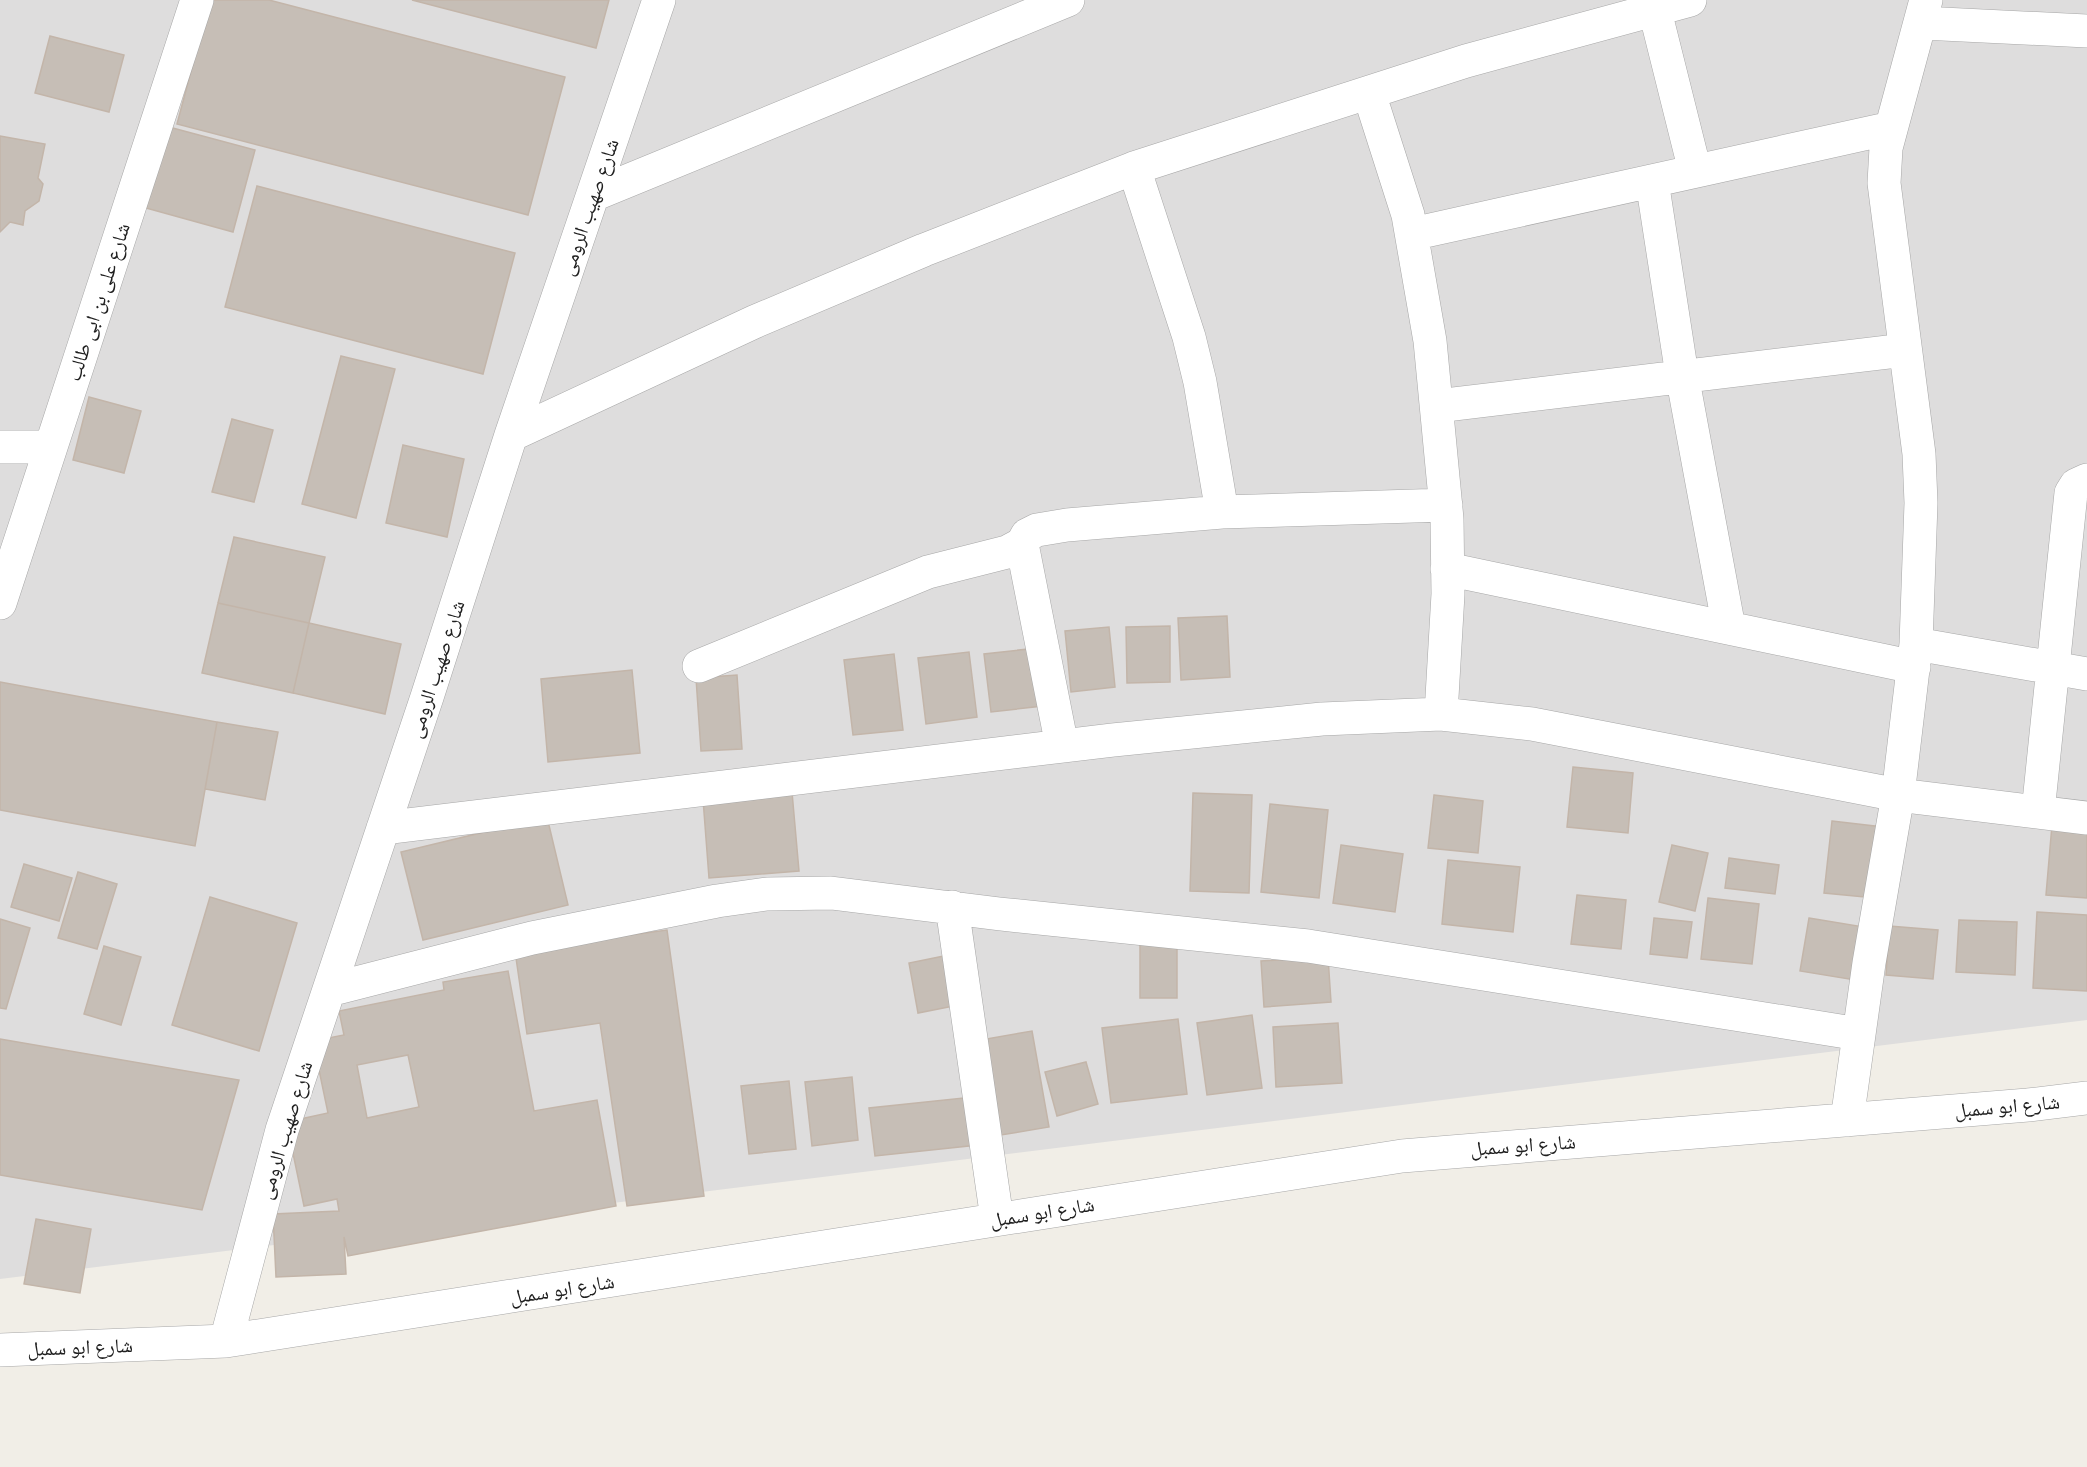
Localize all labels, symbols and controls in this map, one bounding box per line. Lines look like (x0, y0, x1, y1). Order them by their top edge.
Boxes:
street label: شارع صهيب الرومى (554, 135, 625, 279)
street label: شارع على بن ابى طالب (61, 220, 136, 384)
street label: شارع صهيب الرومى (402, 597, 470, 741)
street label: شارع صهيب الرومى (253, 1058, 318, 1202)
street label: شارع ابو سمبل (1953, 1089, 2061, 1124)
street label: شارع ابو سمبل (1469, 1129, 1577, 1162)
street label: شارع ابو سمبل (988, 1192, 1096, 1233)
street label: شارع ابو سمبل (508, 1269, 616, 1310)
street label: شارع ابو سمبل (27, 1333, 133, 1362)

